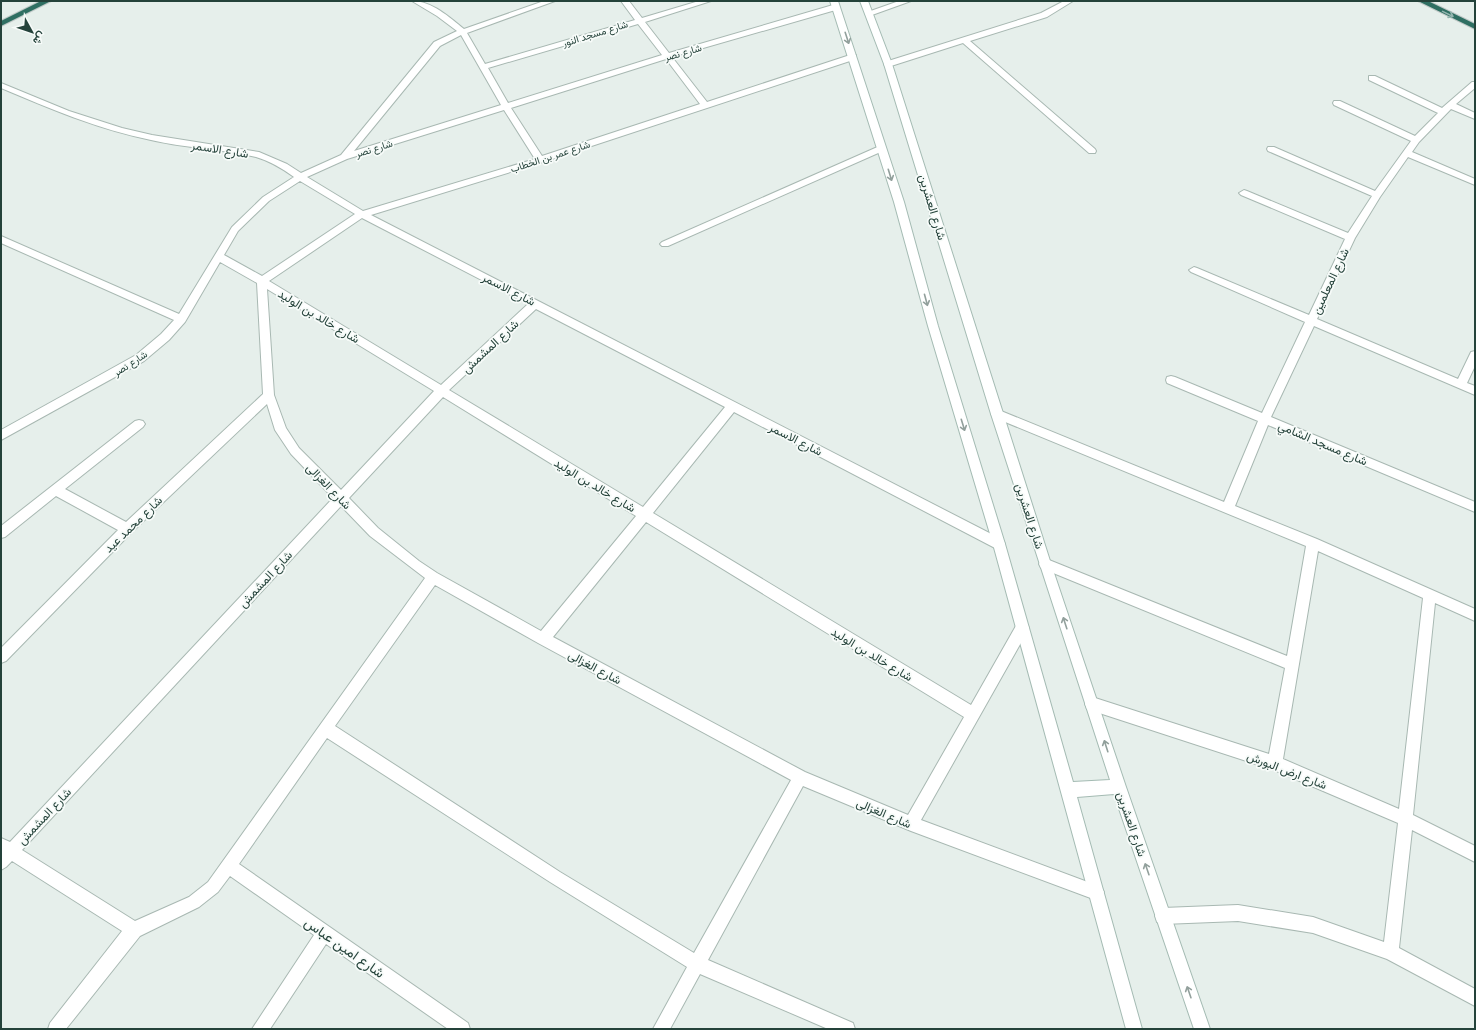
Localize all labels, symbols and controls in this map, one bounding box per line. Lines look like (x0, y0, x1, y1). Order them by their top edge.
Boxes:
one-way arrow (1442, 11, 1454, 19)
north arrow (12, 12, 52, 52)
street label: شارع مسجد النور (560, 17, 629, 50)
text: ش (30, 29, 49, 48)
one-way arrow (843, 32, 851, 44)
street label: شارع نصر (662, 41, 703, 64)
street label: شارع الاسمر (189, 137, 250, 163)
street label: شارع نصر (353, 137, 394, 161)
street label: شارع عمر بن الخطاب (509, 137, 592, 175)
one-way arrow (887, 169, 894, 182)
street label: شارع العشرين (914, 172, 950, 242)
street label: شارع المعلمين (1308, 246, 1354, 317)
street label: شارع الاسمر (478, 269, 538, 311)
street label: شارع خالد بن الوليد (275, 286, 362, 348)
one-way arrow (922, 294, 930, 307)
street label: شارع المشمش (458, 316, 523, 378)
street label: شارع نصر (110, 348, 150, 380)
street label: شارع مسجد الشامي (1275, 417, 1370, 471)
one-way arrow (960, 418, 967, 431)
street label: شارع الاسمر (765, 419, 825, 461)
street label: شارع خالد بن الوليد (551, 455, 638, 517)
street label: شارع الغزالى (302, 460, 355, 514)
street label: شارع العشرين (1010, 481, 1048, 551)
street label: شارع محمد عيد (101, 493, 167, 557)
street label: شارع المشمش (235, 547, 297, 612)
one-way arrow (1061, 616, 1068, 629)
street label: شارع خالد بن الوليد (828, 624, 915, 686)
street label: شارع الغزالى (565, 647, 624, 689)
one-way arrow (1101, 740, 1109, 752)
street label: شارع ارض البورش (1244, 748, 1329, 794)
street label: شارع المشمش (14, 784, 76, 849)
street label: شارع العشرين (1112, 789, 1150, 859)
street label: شارع الغزالى (854, 795, 914, 833)
one-way arrow (1143, 863, 1150, 876)
street label: شارع امين عباس (300, 913, 388, 983)
one-way arrow (1185, 987, 1193, 999)

